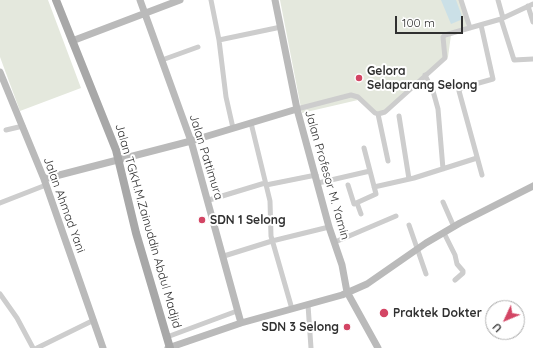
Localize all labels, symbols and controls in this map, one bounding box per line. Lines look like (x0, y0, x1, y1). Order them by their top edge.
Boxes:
scale bar (397, 8, 465, 34)
text: 100 m (402, 15, 435, 30)
place label: Gelora Selaparang Selong (367, 64, 478, 92)
marker: Gelora Selaparang Selong (354, 73, 364, 83)
street label: Jalan Profesor M. Yamin (302, 109, 352, 241)
street label: Jalan Pattimura (186, 112, 226, 202)
street label: Jalan TGKH.M.Zainuddin Abdul Madjid (112, 122, 184, 330)
street label: Jalan Ahmad Yani (40, 155, 88, 255)
place label: SDN 1 Selong (210, 213, 286, 227)
marker: SDN 1 Selong (197, 215, 207, 225)
north arrow (485, 300, 525, 340)
place label: Praktek Dokter (393, 306, 482, 320)
marker: Praktek Dokter (378, 307, 390, 319)
place label: SDN 3 Selong (262, 320, 339, 334)
text: U (489, 320, 505, 335)
marker: SDN 3 Selong (342, 322, 352, 332)

